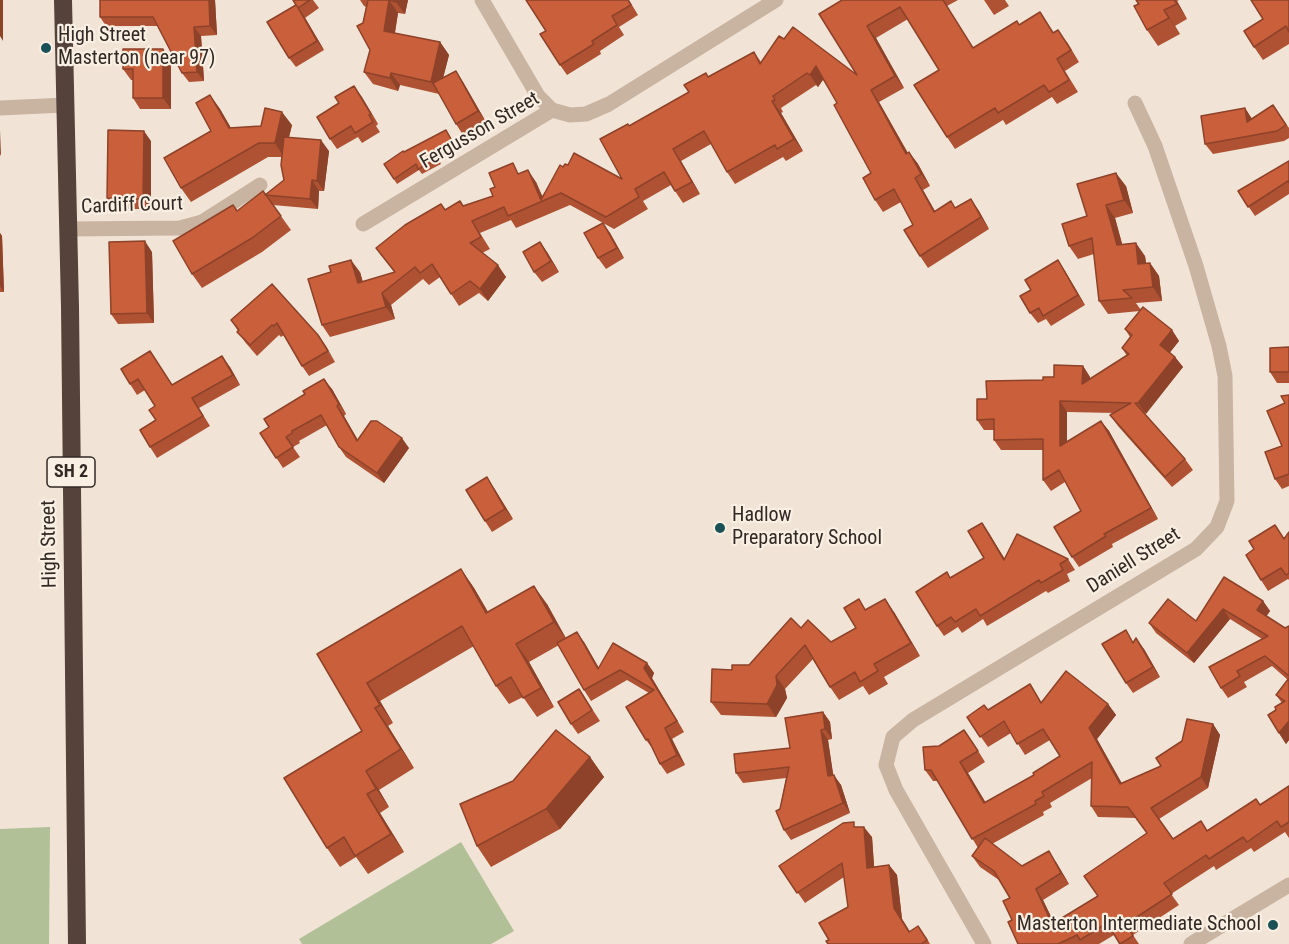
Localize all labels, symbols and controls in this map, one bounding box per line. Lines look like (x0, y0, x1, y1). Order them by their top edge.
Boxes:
place label: High Street Masterton (near 97) (58, 24, 215, 71)
marker: High Street Masterton (near 97) (39, 41, 53, 55)
street label: Fergusson Street (416, 87, 544, 175)
street label: Cardiff Court (81, 192, 183, 220)
road number: SH 2 (47, 457, 95, 487)
street label: High Street (37, 500, 63, 588)
place label: Hadlow Preparatory School (732, 504, 882, 551)
marker: Hadlow Preparatory School (713, 521, 727, 535)
street label: Daniell Street (1083, 523, 1185, 599)
place label: Masterton Intermediate School (1017, 913, 1261, 937)
marker: Masterton Intermediate School (1266, 918, 1280, 932)

